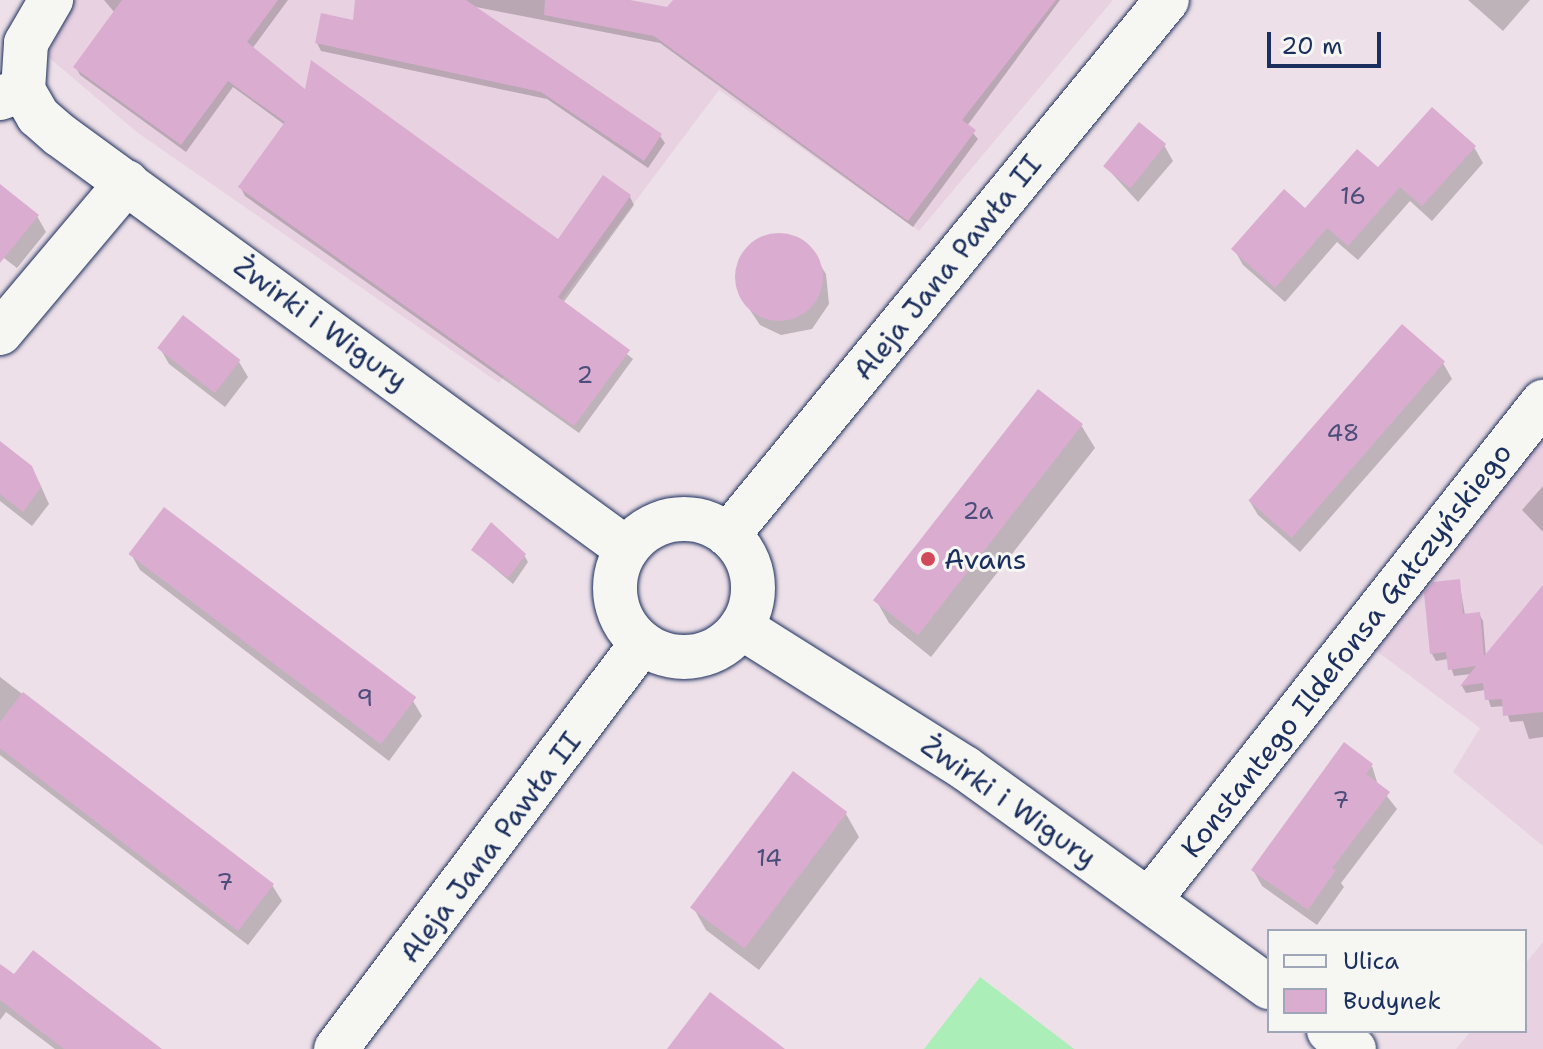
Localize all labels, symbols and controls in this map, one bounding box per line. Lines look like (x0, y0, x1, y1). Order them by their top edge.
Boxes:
scale bar (1271, 16, 1385, 66)
text: 20 m (1281, 30, 1343, 62)
street label: Aleja Jana Pawła II (846, 148, 1048, 386)
house number: 16 (1340, 183, 1366, 211)
street label: Żwirki i Wigury (228, 249, 414, 397)
house number: 2 (577, 362, 593, 390)
house number: 48 (1326, 420, 1360, 448)
street label: Konstantego Ildefonsa Gałczyńskiego (1174, 436, 1518, 864)
house number: 2a (963, 498, 993, 526)
place label: Avans (944, 542, 1027, 576)
marker: Avans (919, 550, 937, 568)
house number: 9 (357, 685, 373, 713)
street label: Aleja Jana Pawła II (392, 725, 588, 969)
street label: Żwirki i Wigury (915, 728, 1103, 874)
house number: 7 (1333, 787, 1349, 815)
house number: 14 (756, 845, 782, 873)
house number: 7 (217, 869, 233, 897)
legend (1267, 929, 1527, 1033)
text: Ulica (1343, 945, 1399, 977)
text: Budynek (1343, 985, 1441, 1017)

